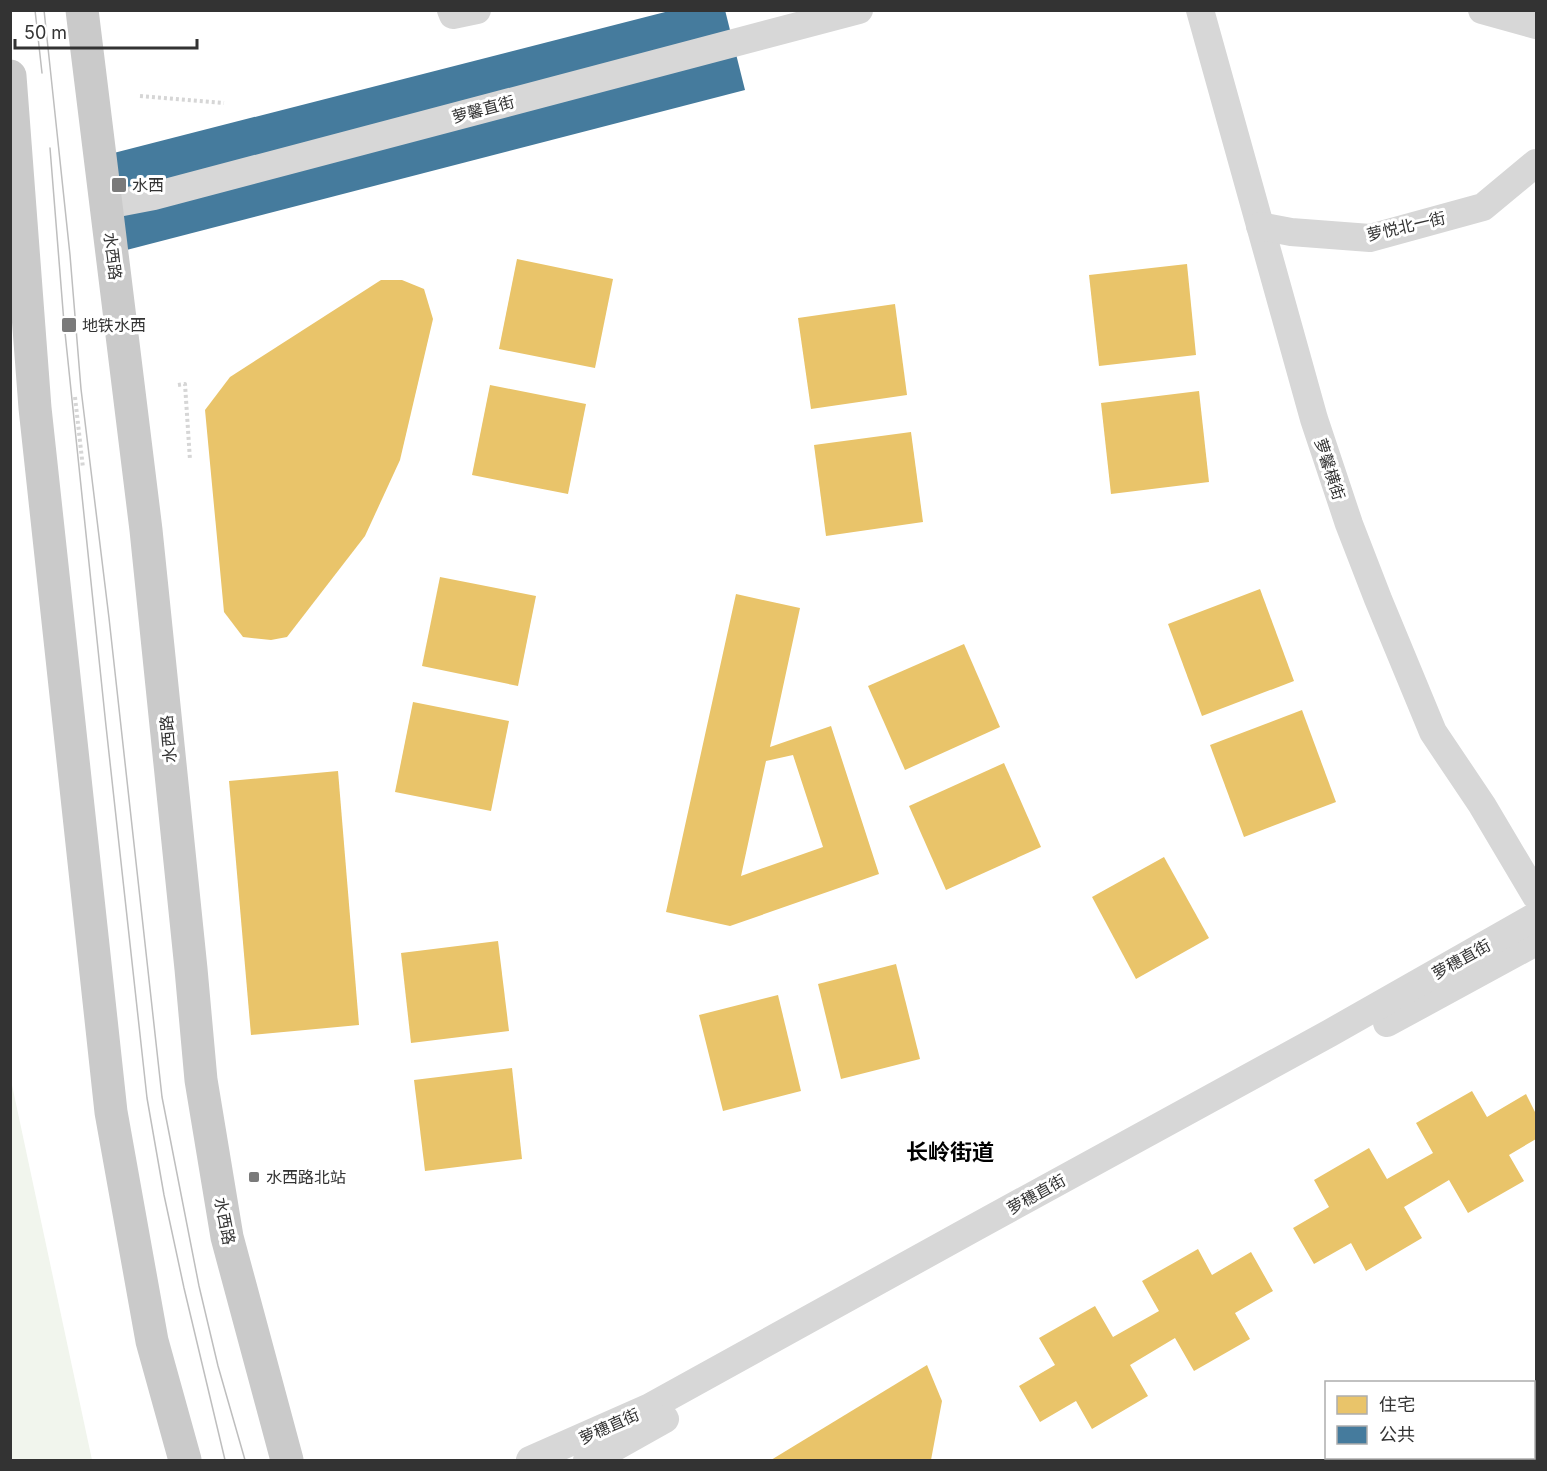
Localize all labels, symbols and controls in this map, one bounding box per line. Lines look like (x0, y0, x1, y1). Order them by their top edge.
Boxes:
scale bar (15, 12, 196, 50)
text: 50 m (24, 22, 67, 43)
street label: 萝馨直街 (449, 91, 517, 127)
place label: 水西 (132, 175, 164, 195)
marker: 水西 (110, 176, 128, 194)
street label: 萝悦北一街 (1365, 207, 1447, 245)
street label: 水西路 (100, 231, 126, 281)
place label: 地铁水西 (82, 315, 146, 335)
marker: 地铁水西 (60, 316, 78, 334)
street label: 萝馨横街 (1311, 435, 1349, 503)
street label: 水西路 (156, 714, 180, 764)
street label: 萝穗直街 (1428, 935, 1494, 983)
district label: 长岭街道 (906, 1139, 994, 1165)
place label: 水西路北站 (266, 1167, 346, 1187)
marker: 水西路北站 (247, 1170, 261, 1184)
street label: 萝穗直街 (1003, 1170, 1069, 1218)
street label: 水西路 (211, 1196, 239, 1246)
legend (1325, 1381, 1535, 1459)
text: 住宅 (1379, 1394, 1415, 1415)
street label: 萝穗直街 (576, 1404, 642, 1448)
text: 公共 (1379, 1424, 1415, 1445)

